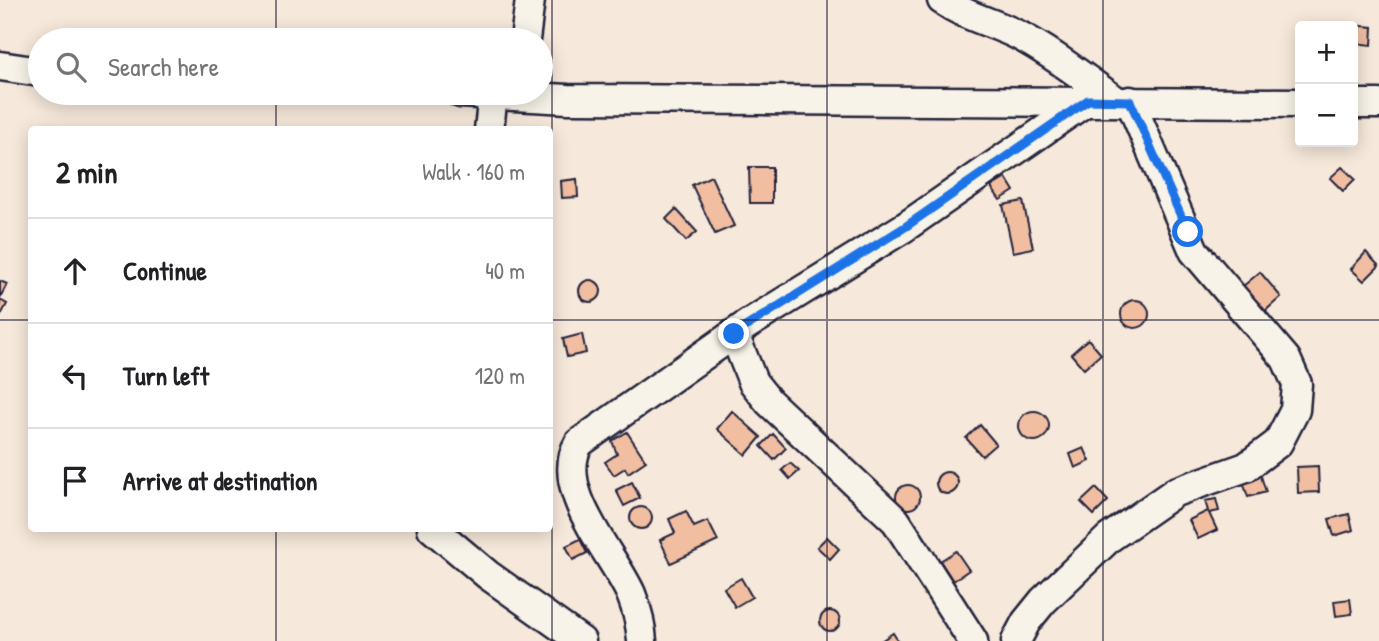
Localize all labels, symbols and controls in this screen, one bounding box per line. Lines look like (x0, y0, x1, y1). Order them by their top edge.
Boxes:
map controls (1295, 21, 1358, 147)
button: + (1295, 21, 1358, 84)
search box (28, 28, 553, 105)
icon: search (52, 48, 90, 86)
text: Search here (108, 49, 219, 84)
button: − (1295, 84, 1358, 147)
text: 2 min (56, 152, 118, 192)
text: Walk · 160 m (422, 156, 525, 187)
route start (1172, 216, 1203, 247)
icon: ahead (56, 252, 94, 290)
text: Continue (123, 253, 207, 288)
text: 40 m (485, 255, 525, 286)
route end (718, 318, 749, 349)
icon: left (56, 357, 94, 395)
text: Turn left (123, 358, 209, 393)
text: 120 m (475, 360, 525, 391)
icon: arrive (56, 462, 94, 500)
text: Arrive at destination (123, 463, 318, 498)

